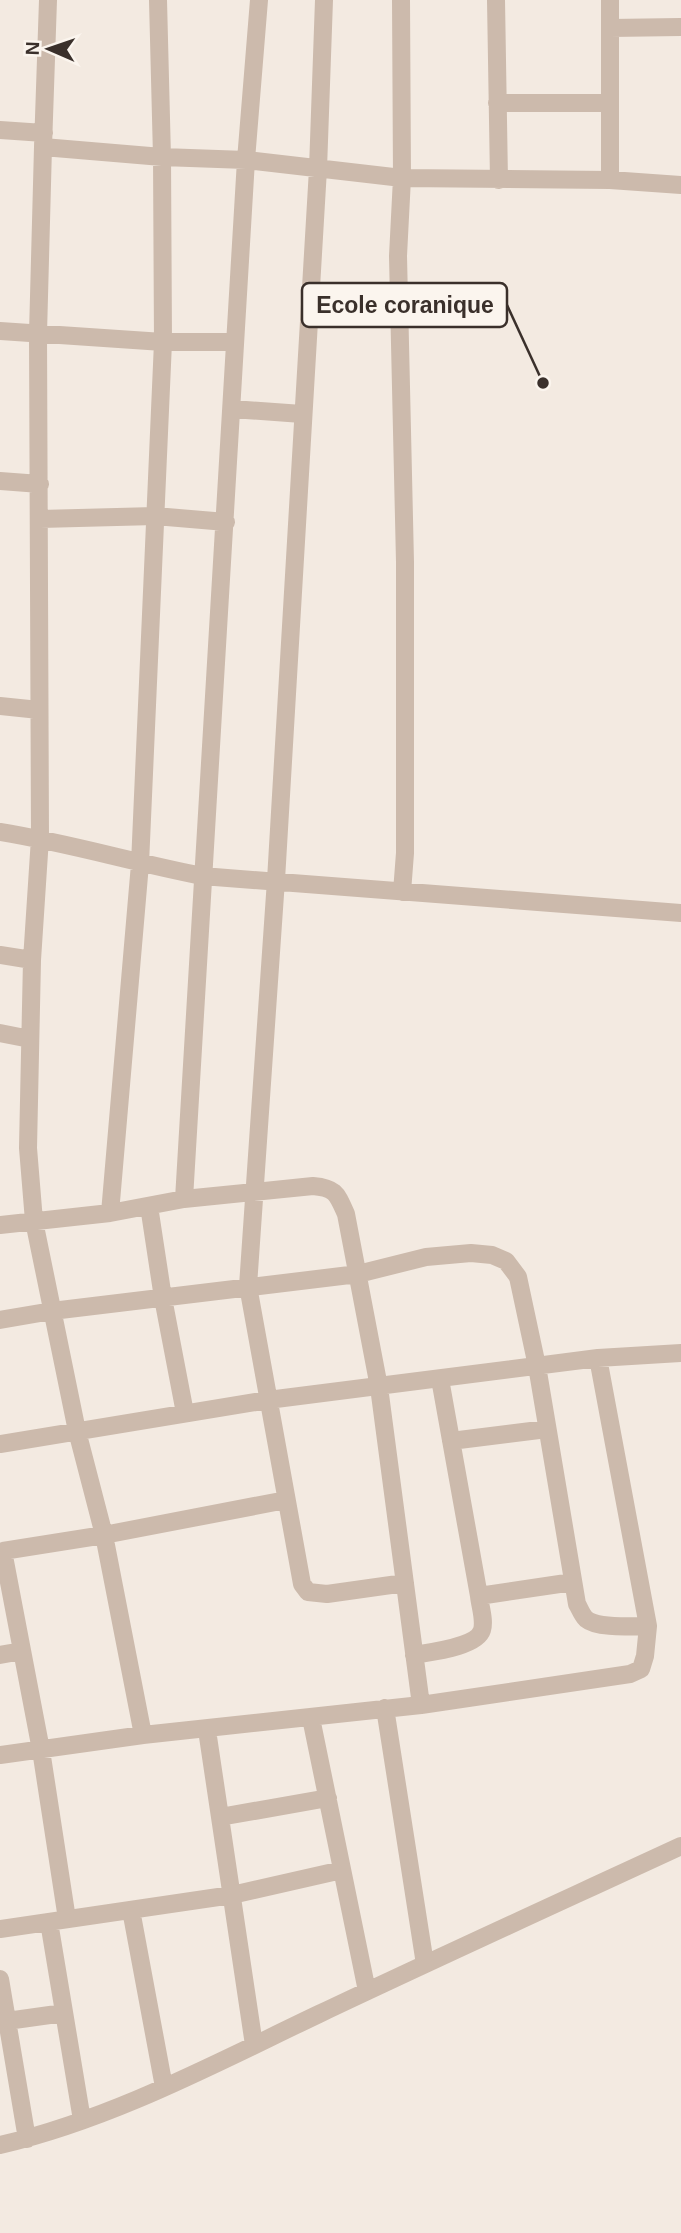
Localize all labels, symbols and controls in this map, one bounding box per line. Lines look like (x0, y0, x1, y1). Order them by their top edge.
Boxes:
north arrow (14, 14, 84, 84)
text: N (22, 41, 43, 56)
callout: Ecole coranique (302, 283, 507, 327)
text: Ecole coranique (316, 292, 494, 318)

